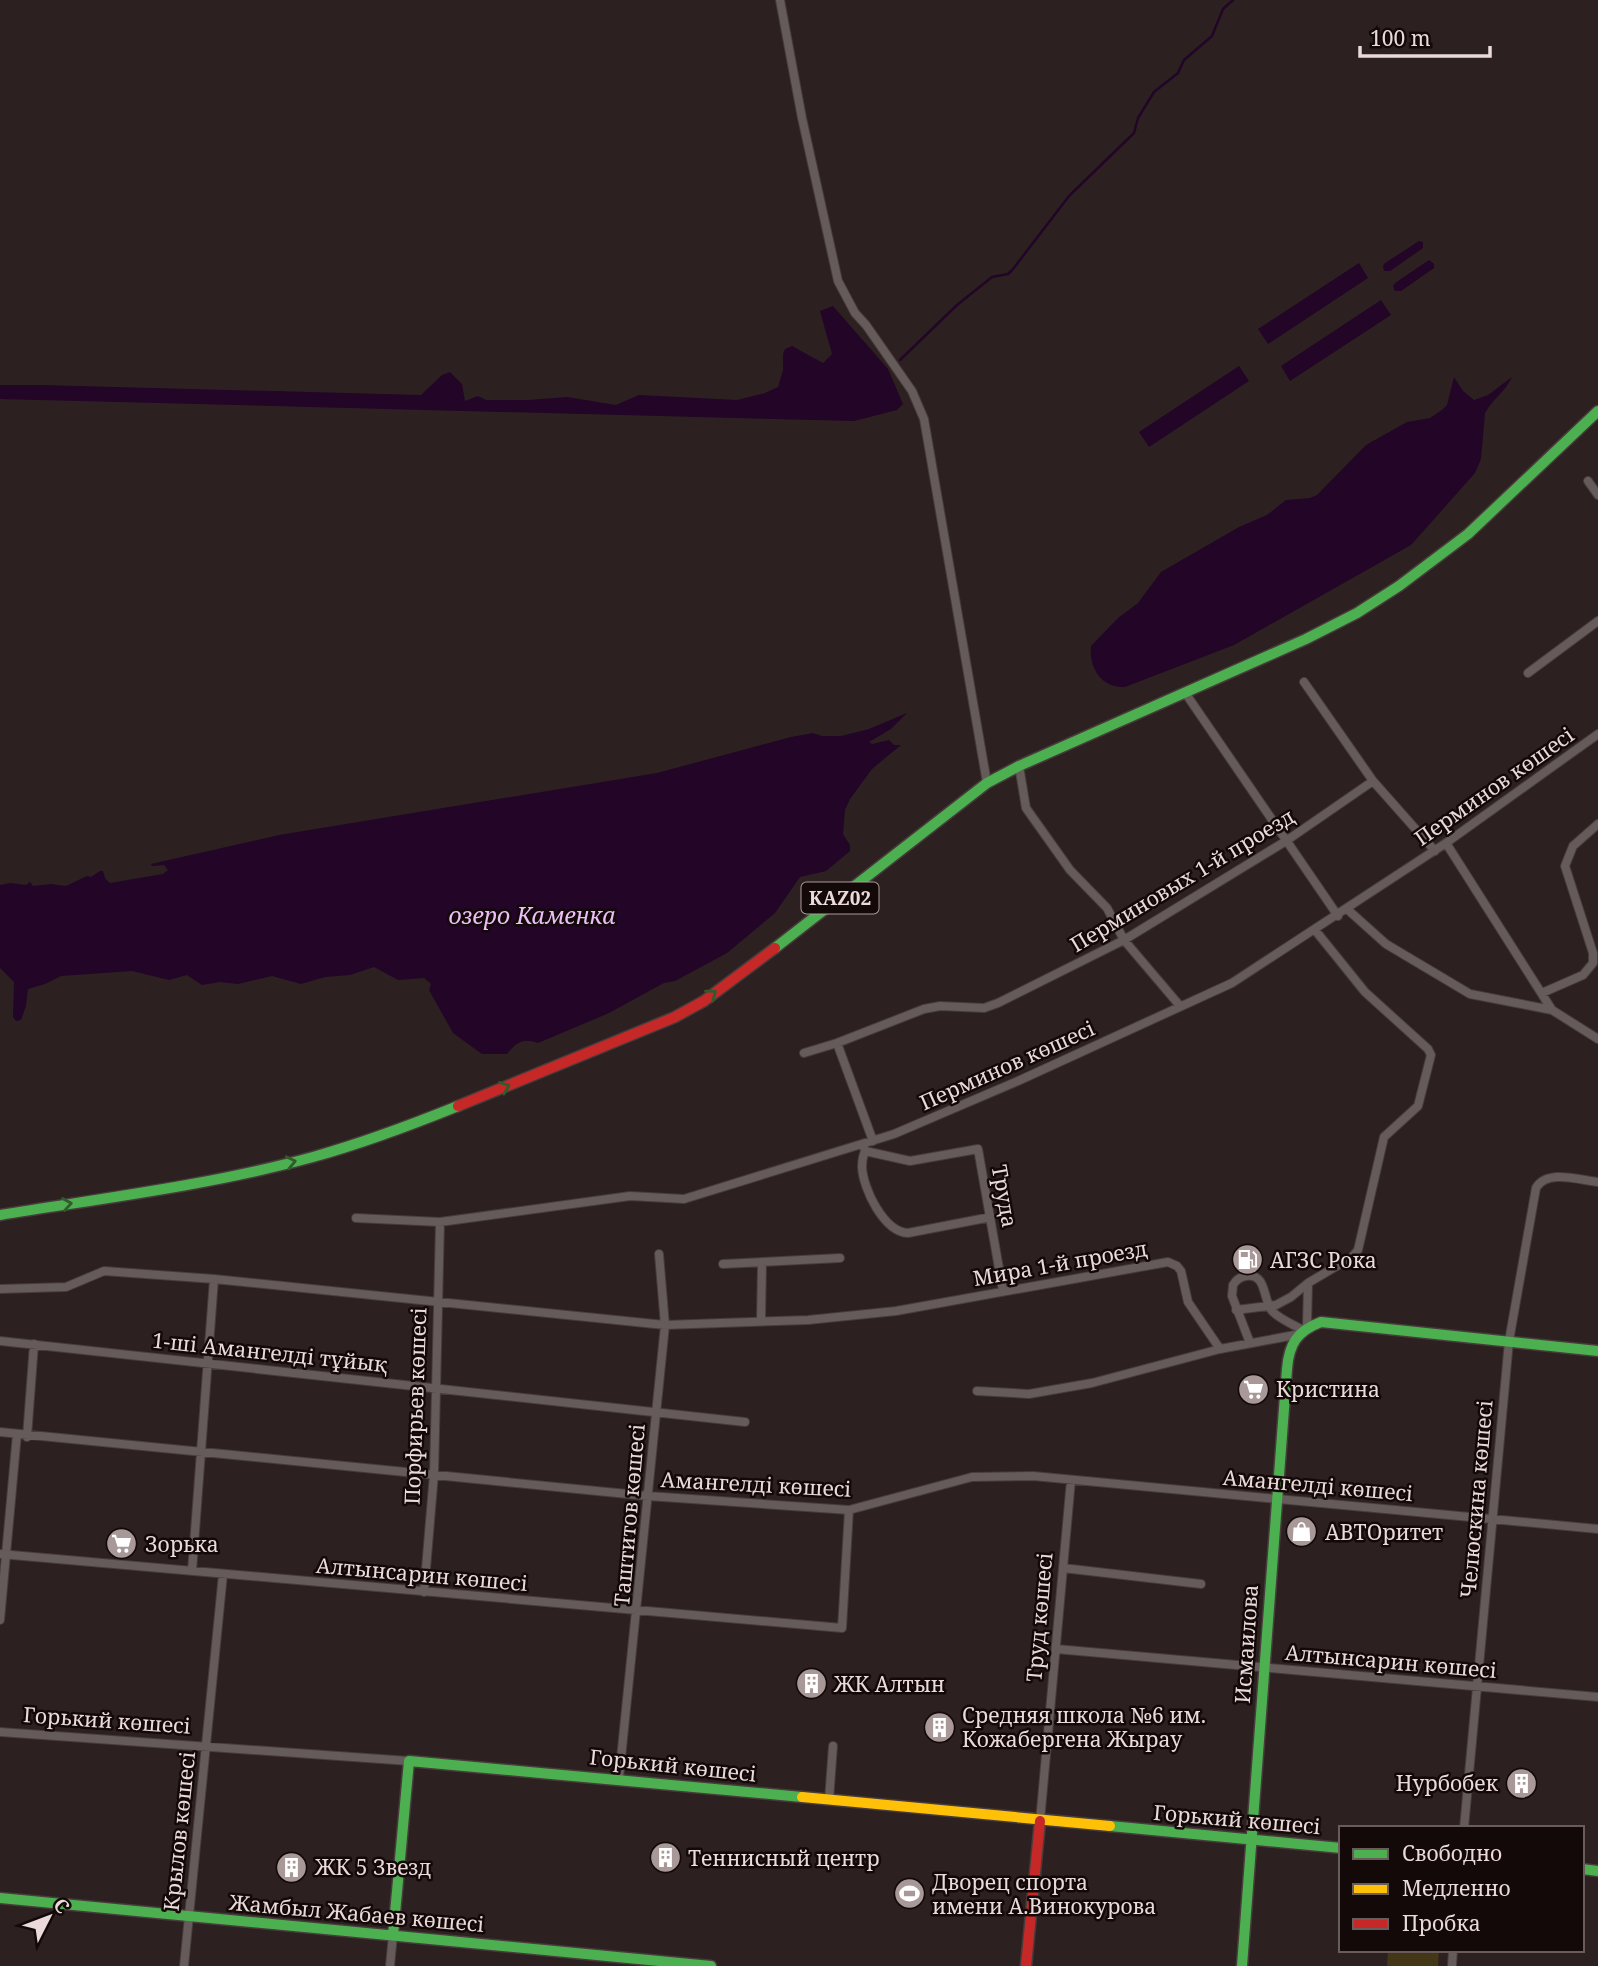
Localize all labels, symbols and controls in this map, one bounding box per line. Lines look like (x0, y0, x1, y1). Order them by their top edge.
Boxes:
scale bar (1360, 14, 1490, 58)
text: 100 m (1370, 24, 1431, 52)
street label: Перминов көшесі (1409, 720, 1579, 852)
street label: Перминовых 1-й проезд (1065, 802, 1299, 958)
road number: KAZ02 (802, 882, 878, 914)
water label: озеро Каменка (448, 899, 616, 931)
one-way arrow (705, 990, 717, 1002)
street label: Перминов көшесі (915, 1014, 1099, 1116)
one-way arrow (499, 1081, 511, 1095)
one-way arrow (285, 1156, 297, 1170)
street label: Труда (986, 1162, 1024, 1230)
one-way arrow (61, 1197, 73, 1212)
street label: Мира 1-й проезд (971, 1234, 1149, 1292)
fuel station icon: АГЗС Рока (1230, 1243, 1264, 1277)
place label: АГЗС Рока (1270, 1246, 1377, 1274)
street label: Порфирьев көшесі (398, 1307, 432, 1505)
street label: 1-ші Амангелді тұйық (151, 1326, 389, 1378)
supermarket icon: Кристина (1236, 1372, 1270, 1406)
place label: Кристина (1276, 1375, 1380, 1403)
street label: Челюскина көшесі (1453, 1399, 1499, 1599)
street label: Таштитов көшесі (607, 1422, 651, 1608)
street label: Амангелді көшесі (1222, 1463, 1414, 1507)
street label: Амангелді көшесі (660, 1465, 852, 1503)
shop icon: АВТОритет (1285, 1515, 1319, 1549)
place label: АВТОритет (1325, 1518, 1443, 1546)
supermarket icon: Зорька (105, 1527, 139, 1561)
place label: Зорька (145, 1530, 219, 1558)
street label: Алтынсарин көшесі (315, 1551, 529, 1597)
street label: Труд көшесі (1019, 1551, 1059, 1683)
street label: Исмаилова (1228, 1583, 1264, 1705)
street label: Алтынсарин көшесі (1284, 1638, 1498, 1684)
building icon: ЖК Алтын (794, 1667, 828, 1701)
place label: ЖК Алтын (833, 1670, 945, 1698)
street label: Горький көшесі (22, 1700, 192, 1740)
place label: Средняя школа №6 им. Кожабергена Жырау (962, 1701, 1206, 1753)
building icon: Средняя школа №6 им. Кожабергена Жырау (922, 1710, 956, 1744)
street label: Горький көшесі (588, 1742, 758, 1788)
street label: Крылов көшесі (157, 1750, 201, 1912)
building icon: Нурбобек (1504, 1766, 1538, 1800)
place label: Нурбобек (1396, 1769, 1499, 1797)
street label: Горький көшесі (1152, 1798, 1322, 1840)
legend (1339, 1826, 1584, 1952)
text: Свободно (1402, 1839, 1502, 1867)
building icon: Теннисный центр (648, 1841, 682, 1875)
place label: Теннисный центр (688, 1844, 880, 1872)
building icon: ЖК 5 Звезд (275, 1850, 309, 1884)
place label: ЖК 5 Звезд (314, 1853, 431, 1881)
place label: Дворец спорта имени А.Винокурова (932, 1868, 1156, 1920)
text: Медленно (1402, 1874, 1511, 1902)
sports icon: Дворец спорта имени А.Винокурова (892, 1877, 926, 1911)
north arrow (14, 1882, 84, 1952)
street label: Жамбыл Жабаев көшесі (227, 1888, 486, 1938)
text: С (48, 1892, 75, 1919)
text: Пробка (1402, 1909, 1481, 1937)

